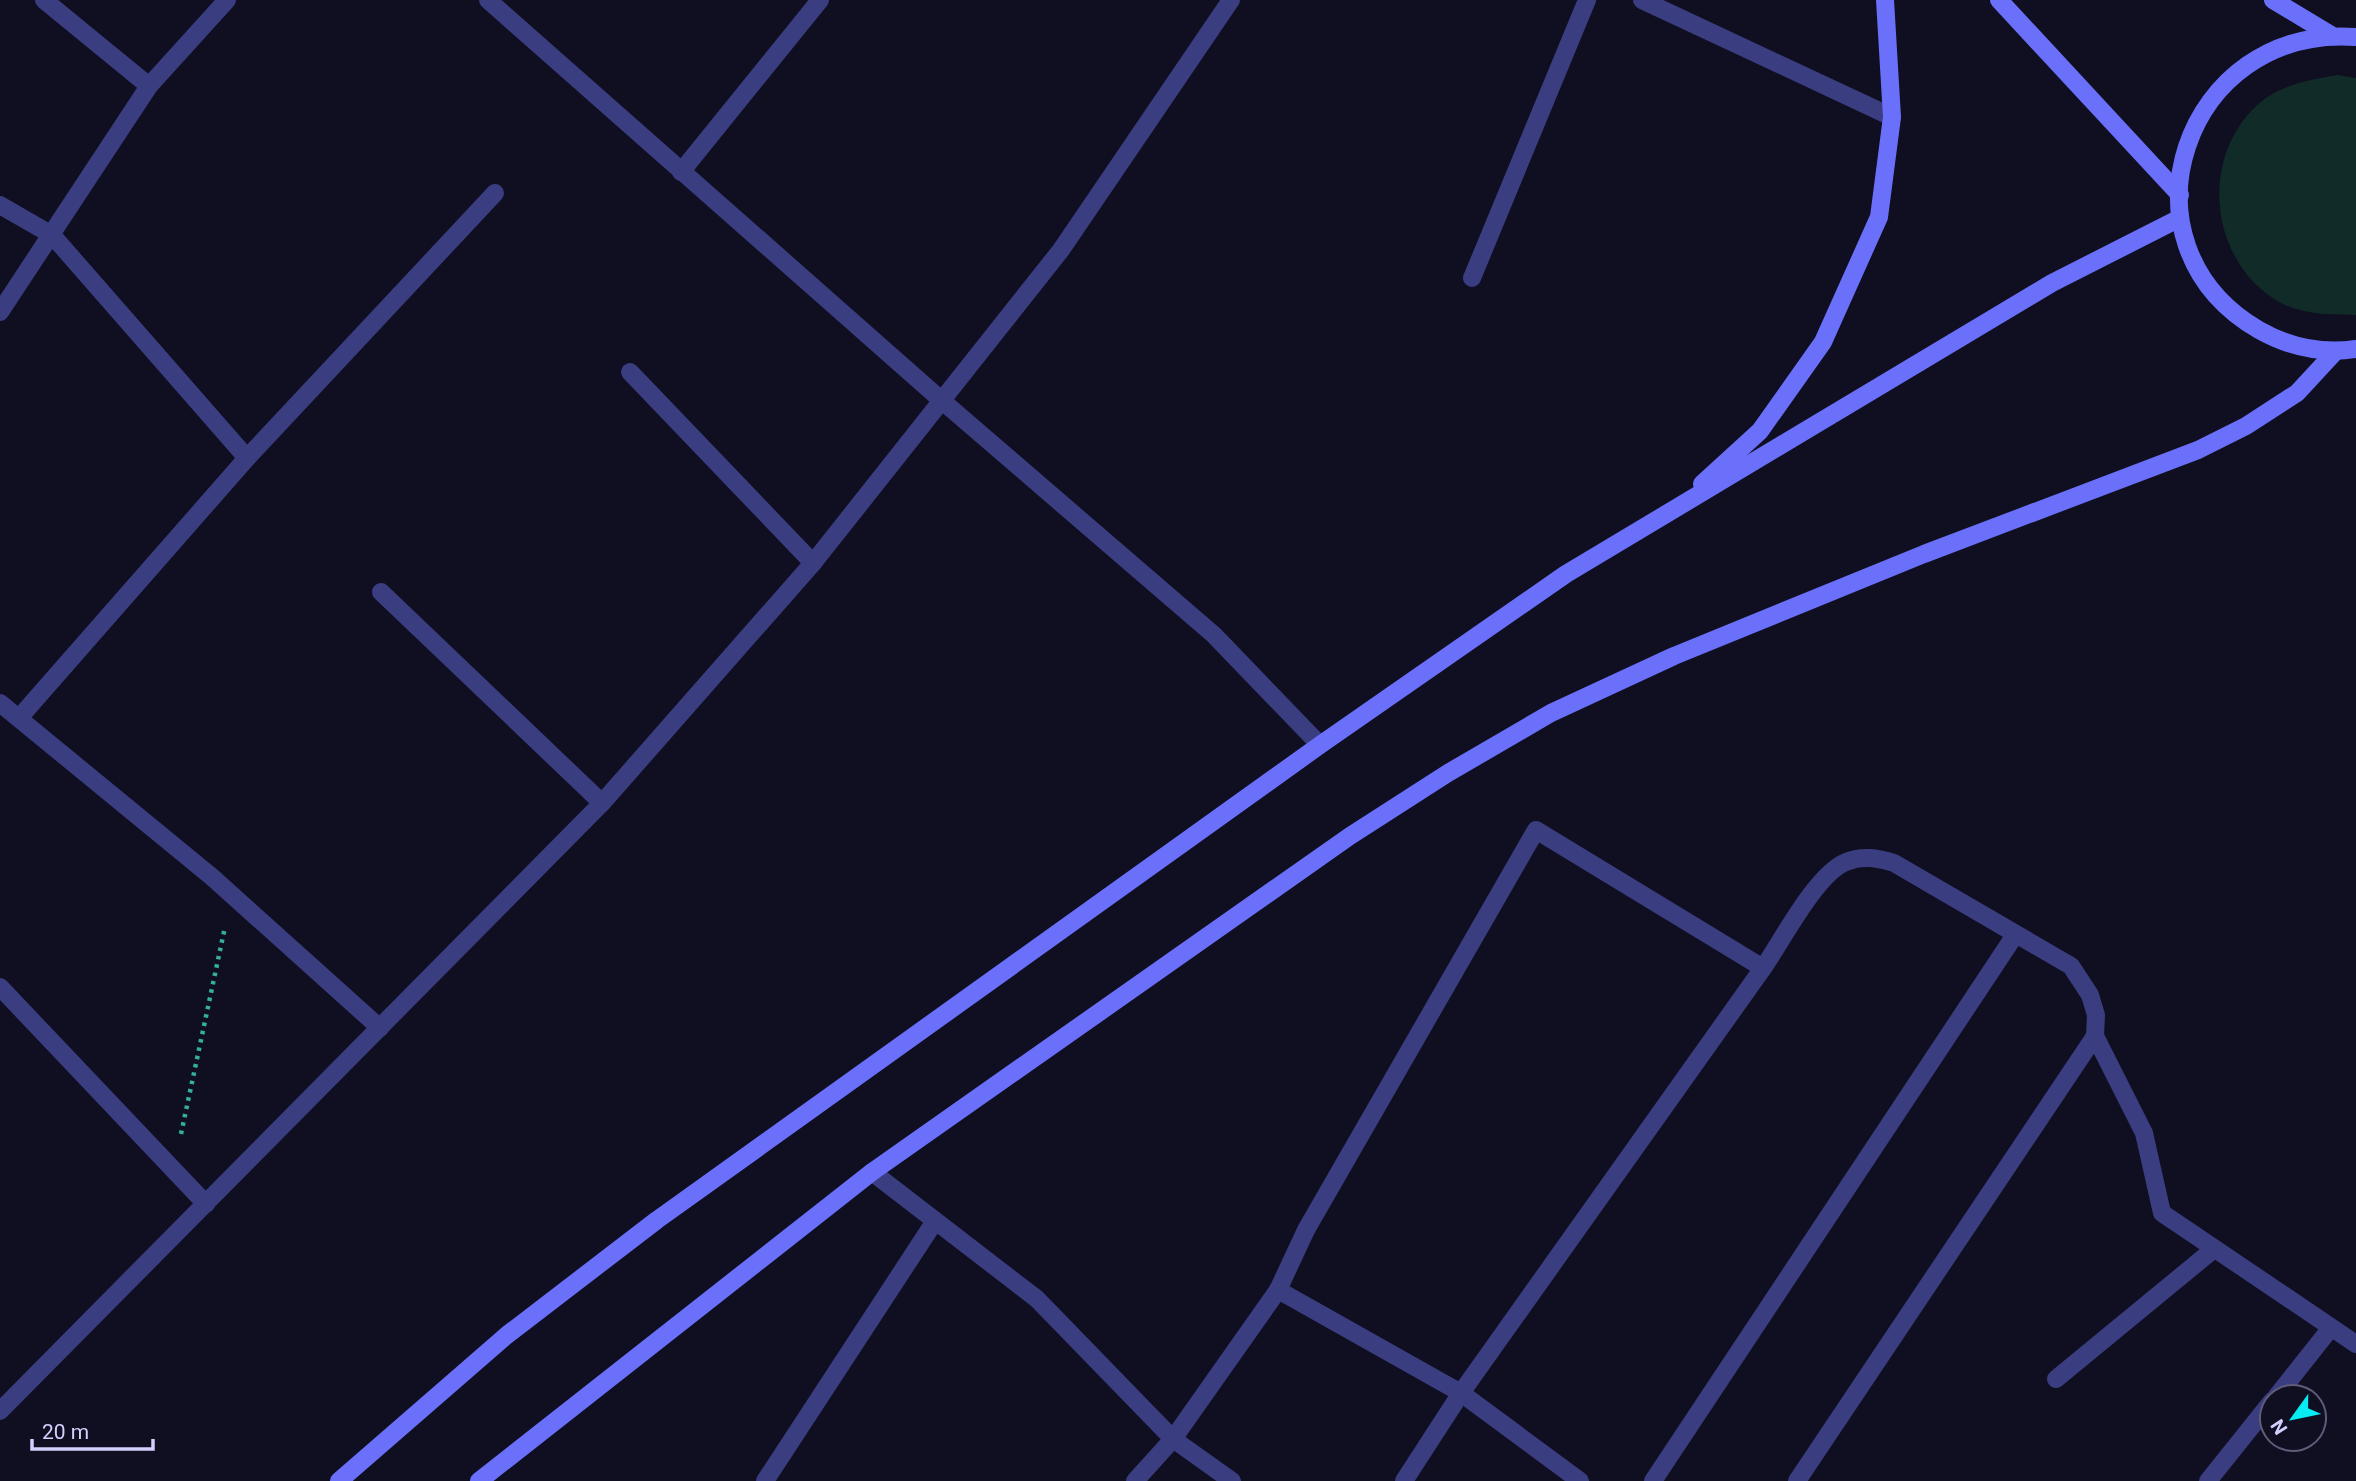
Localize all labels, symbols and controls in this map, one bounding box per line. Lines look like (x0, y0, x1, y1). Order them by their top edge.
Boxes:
north arrow (2258, 1383, 2328, 1453)
scale bar (32, 1408, 152, 1452)
text: N (2266, 1415, 2292, 1439)
text: 20 m (42, 1420, 89, 1444)

